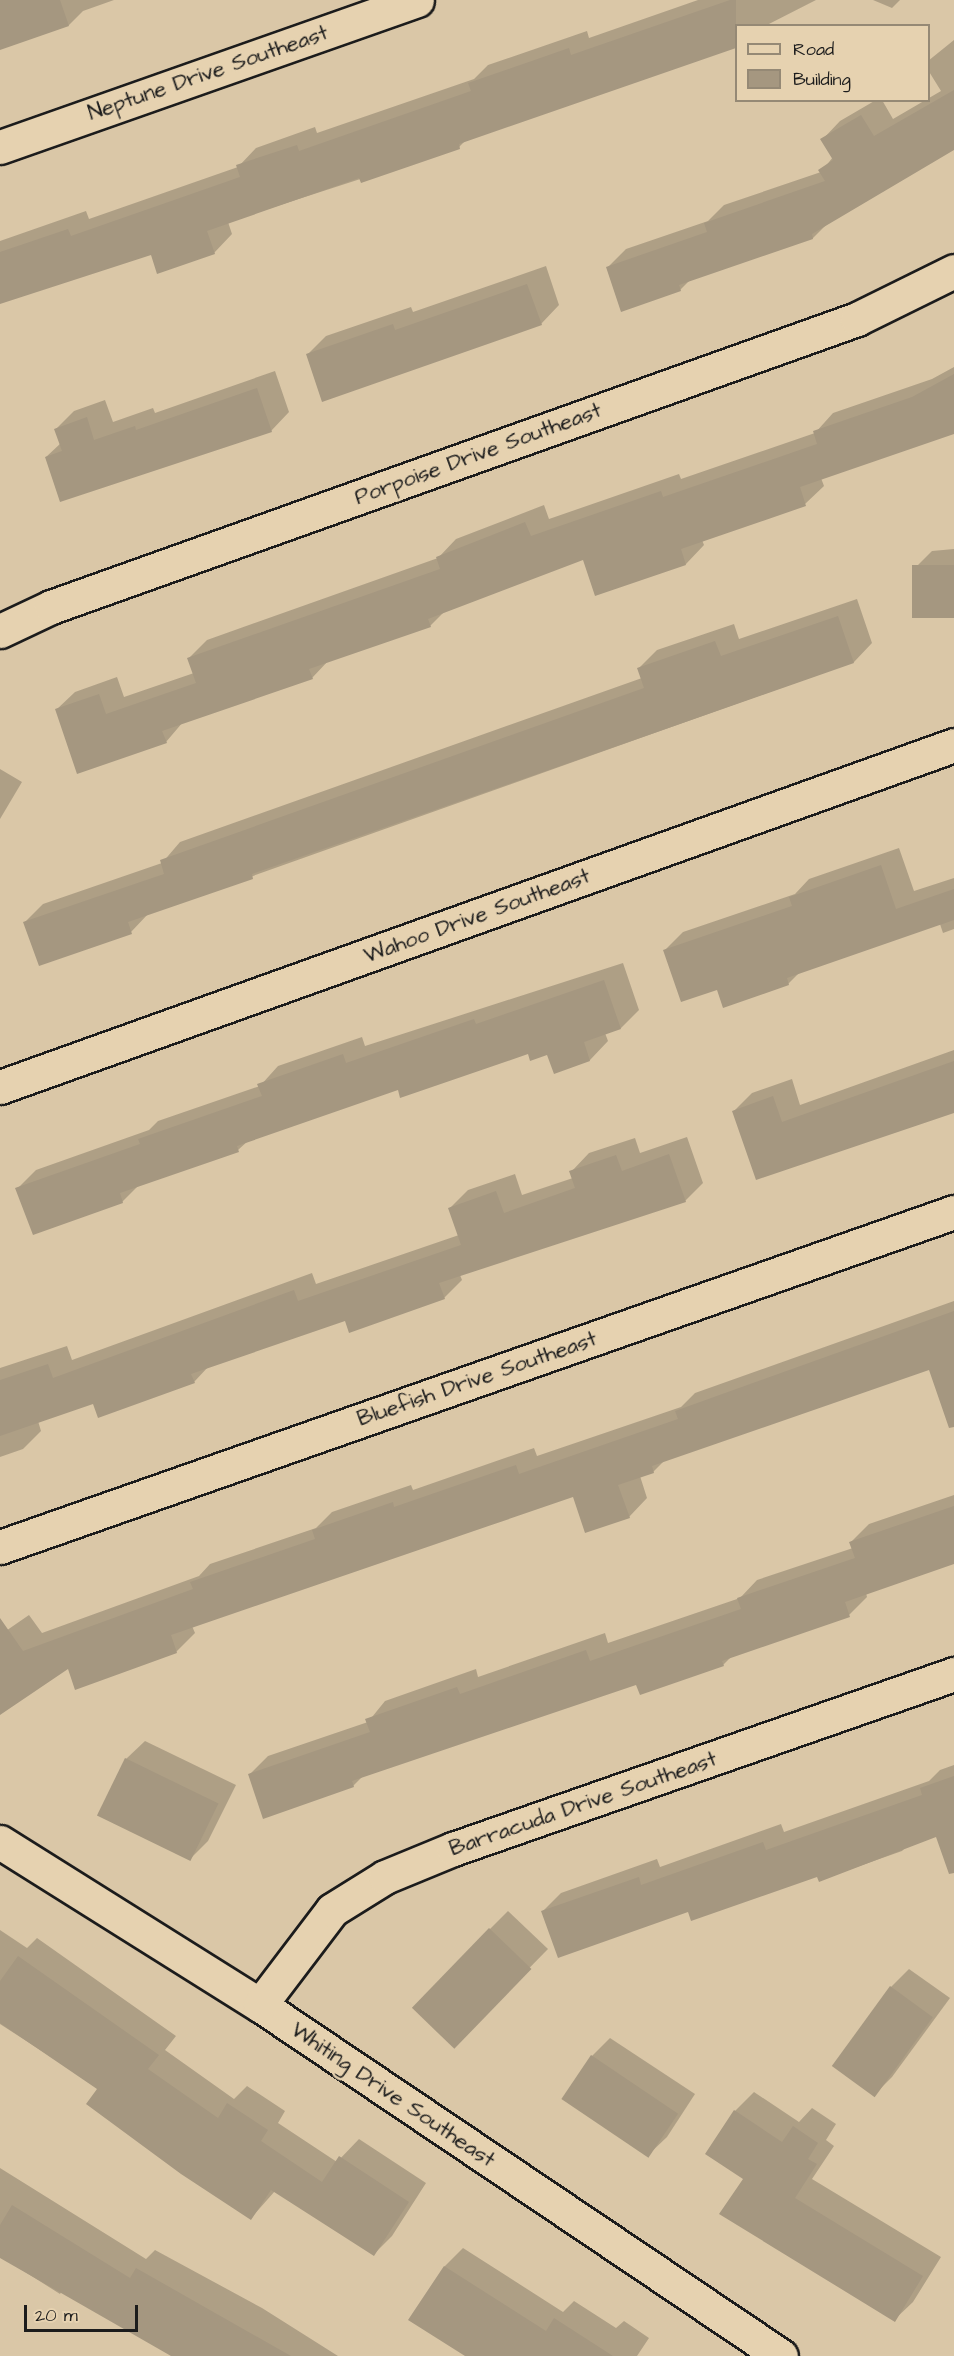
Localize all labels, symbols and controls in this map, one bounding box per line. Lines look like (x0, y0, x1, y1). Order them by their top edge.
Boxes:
street label: Neptune Drive Southeast (85, 19, 331, 127)
legend (735, 24, 930, 102)
text: Road (793, 37, 834, 62)
text: Building (793, 67, 851, 92)
street label: Porpoise Drive Southeast (351, 397, 605, 511)
street label: Wahoo Drive Southeast (360, 863, 594, 969)
street label: Bluefish Drive Southeast (354, 1326, 600, 1432)
street label: Barracuda Drive Southeast (446, 1746, 720, 1862)
street label: Whiting Drive Southeast (286, 2017, 500, 2173)
scale bar (27, 2293, 141, 2331)
text: 20 m (35, 2303, 78, 2328)

